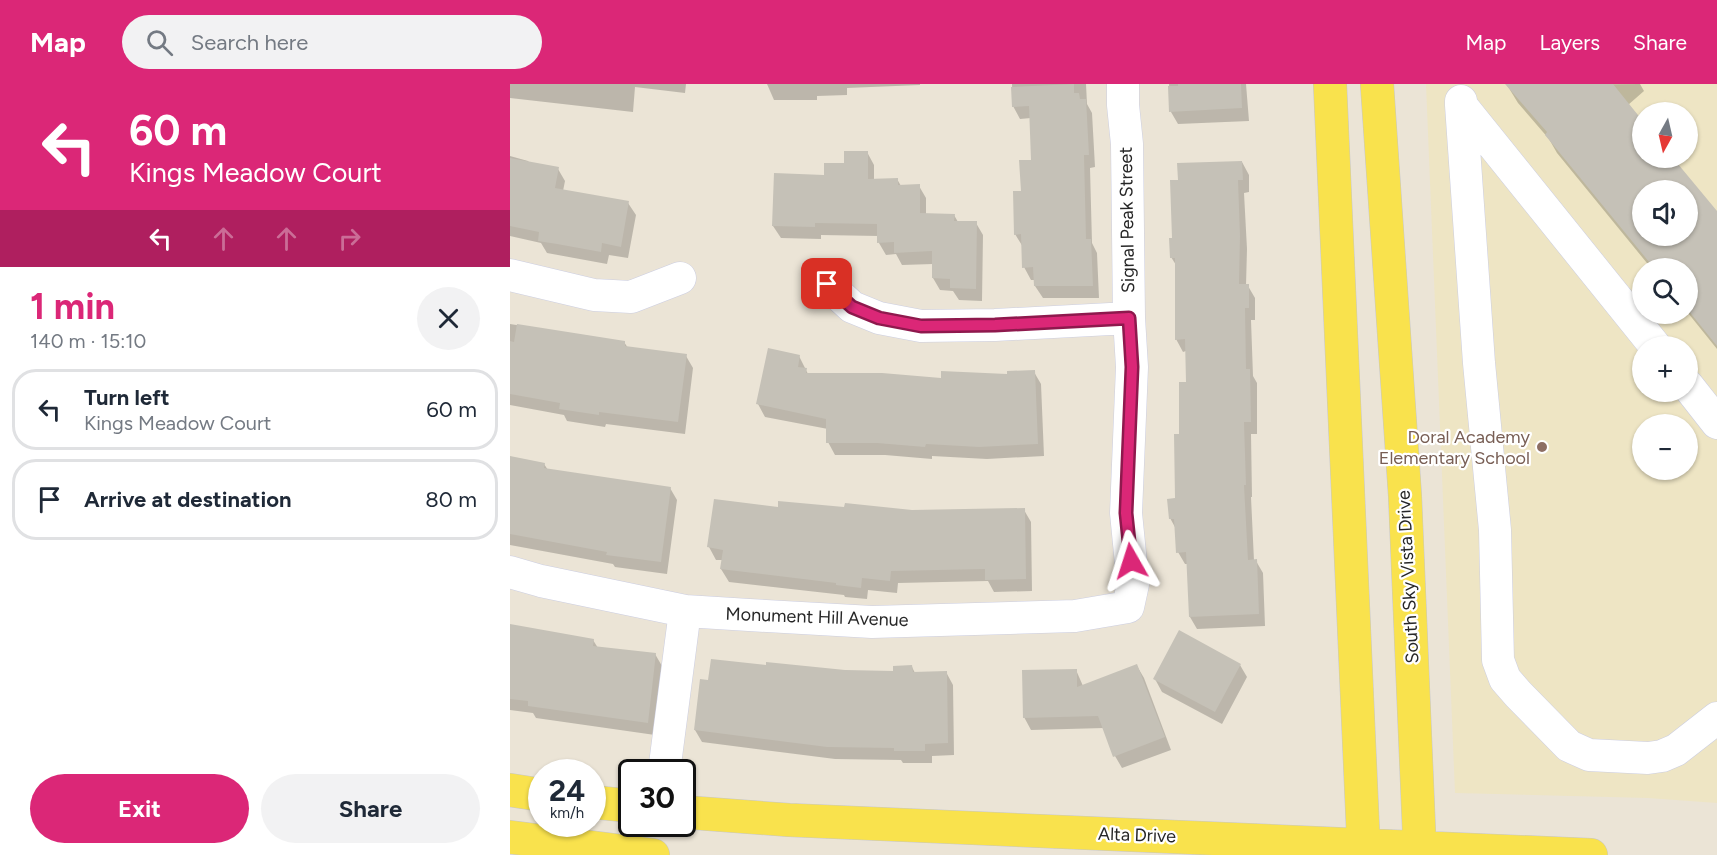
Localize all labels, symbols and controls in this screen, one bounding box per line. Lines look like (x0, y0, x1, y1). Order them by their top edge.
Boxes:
search box (122, 15, 542, 69)
text: Map (30, 25, 86, 59)
icon: search (143, 26, 176, 59)
text: Search here (191, 29, 308, 56)
text: Map (1466, 30, 1506, 55)
text: Layers (1539, 30, 1600, 55)
text: Share (1633, 30, 1687, 55)
north arrow (1632, 102, 1698, 168)
map controls (1632, 102, 1698, 480)
text: 60 m (129, 105, 227, 156)
icon: left (30, 108, 108, 186)
street label: Signal Peak Street (1115, 146, 1139, 293)
text: Kings Meadow Court (129, 156, 382, 189)
button: sound (1632, 180, 1698, 246)
icon: left (144, 222, 177, 255)
icon: ahead (207, 222, 240, 255)
icon: ahead (270, 222, 303, 255)
icon: right (333, 222, 366, 255)
pin (801, 258, 852, 309)
button: search (1632, 258, 1698, 324)
icon: arrive (810, 267, 843, 300)
text: 1 min (30, 285, 115, 328)
button: close (417, 287, 480, 350)
text: 140 m · 15:10 (30, 329, 146, 353)
button: + (1632, 336, 1698, 402)
text: Turn left (84, 384, 170, 411)
icon: left (33, 393, 66, 426)
text: 60 m (426, 396, 477, 423)
text: Kings Meadow Court (84, 411, 271, 435)
button: − (1632, 414, 1698, 480)
place label: Doral Academy Elementary School (1379, 426, 1531, 469)
marker: Doral Academy Elementary School (1535, 440, 1549, 454)
icon: arrive (33, 483, 66, 516)
text: Arrive at destination (84, 486, 292, 513)
text: 80 m (425, 486, 477, 513)
street label: South Sky Vista Drive (1392, 490, 1424, 664)
position arrow (1099, 529, 1163, 593)
street label: Monument Hill Avenue (725, 603, 909, 631)
speed limit sign: 30 (618, 759, 696, 837)
text: 24 (549, 772, 585, 809)
button: Exit (30, 774, 249, 843)
button: Share (261, 774, 480, 843)
text: km/h (550, 804, 584, 822)
street label: Alta Drive (1098, 823, 1177, 847)

